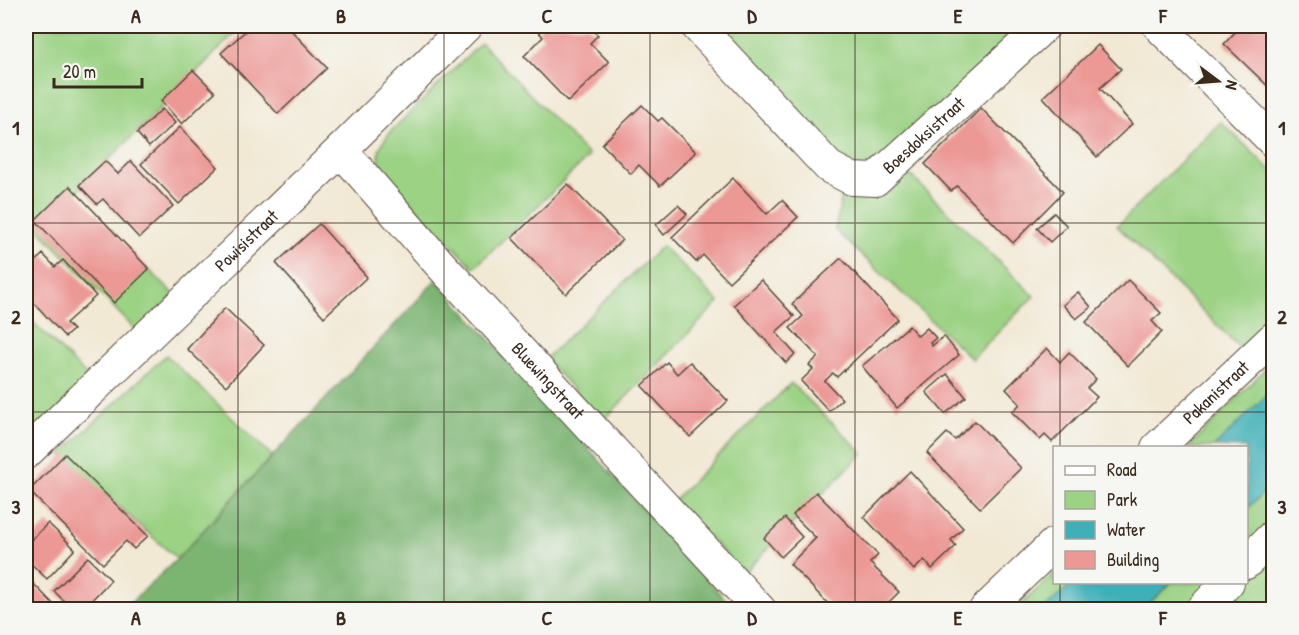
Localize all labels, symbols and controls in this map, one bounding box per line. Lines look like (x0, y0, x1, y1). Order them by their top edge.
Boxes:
text: A (131, 2, 141, 29)
text: B (336, 2, 346, 29)
text: C (542, 2, 553, 29)
text: D (747, 2, 757, 29)
text: E (954, 2, 963, 29)
text: F (1158, 2, 1168, 29)
scale bar (54, 51, 142, 89)
north arrow (1188, 51, 1248, 111)
text: 20 m (63, 59, 96, 84)
text: N (1221, 78, 1244, 93)
street label: Boesdoksistraat (877, 91, 971, 179)
text: 1 (12, 114, 20, 141)
text: 1 (1278, 114, 1286, 141)
street label: Powisistraat (209, 203, 284, 277)
text: 2 (11, 303, 21, 330)
text: 2 (1277, 303, 1287, 330)
street label: Bluewingstraat (506, 336, 591, 425)
street label: Pakanistraat (1177, 354, 1255, 430)
legend (1053, 446, 1248, 584)
text: Road (1107, 457, 1137, 482)
text: Park (1107, 487, 1138, 512)
text: 3 (12, 493, 21, 520)
text: 3 (1278, 493, 1287, 520)
text: Water (1107, 517, 1145, 542)
text: Building (1107, 547, 1159, 572)
text: A (131, 604, 141, 631)
text: B (336, 604, 346, 631)
text: C (542, 604, 553, 631)
text: D (747, 604, 757, 631)
text: E (954, 604, 963, 631)
text: F (1158, 604, 1168, 631)

